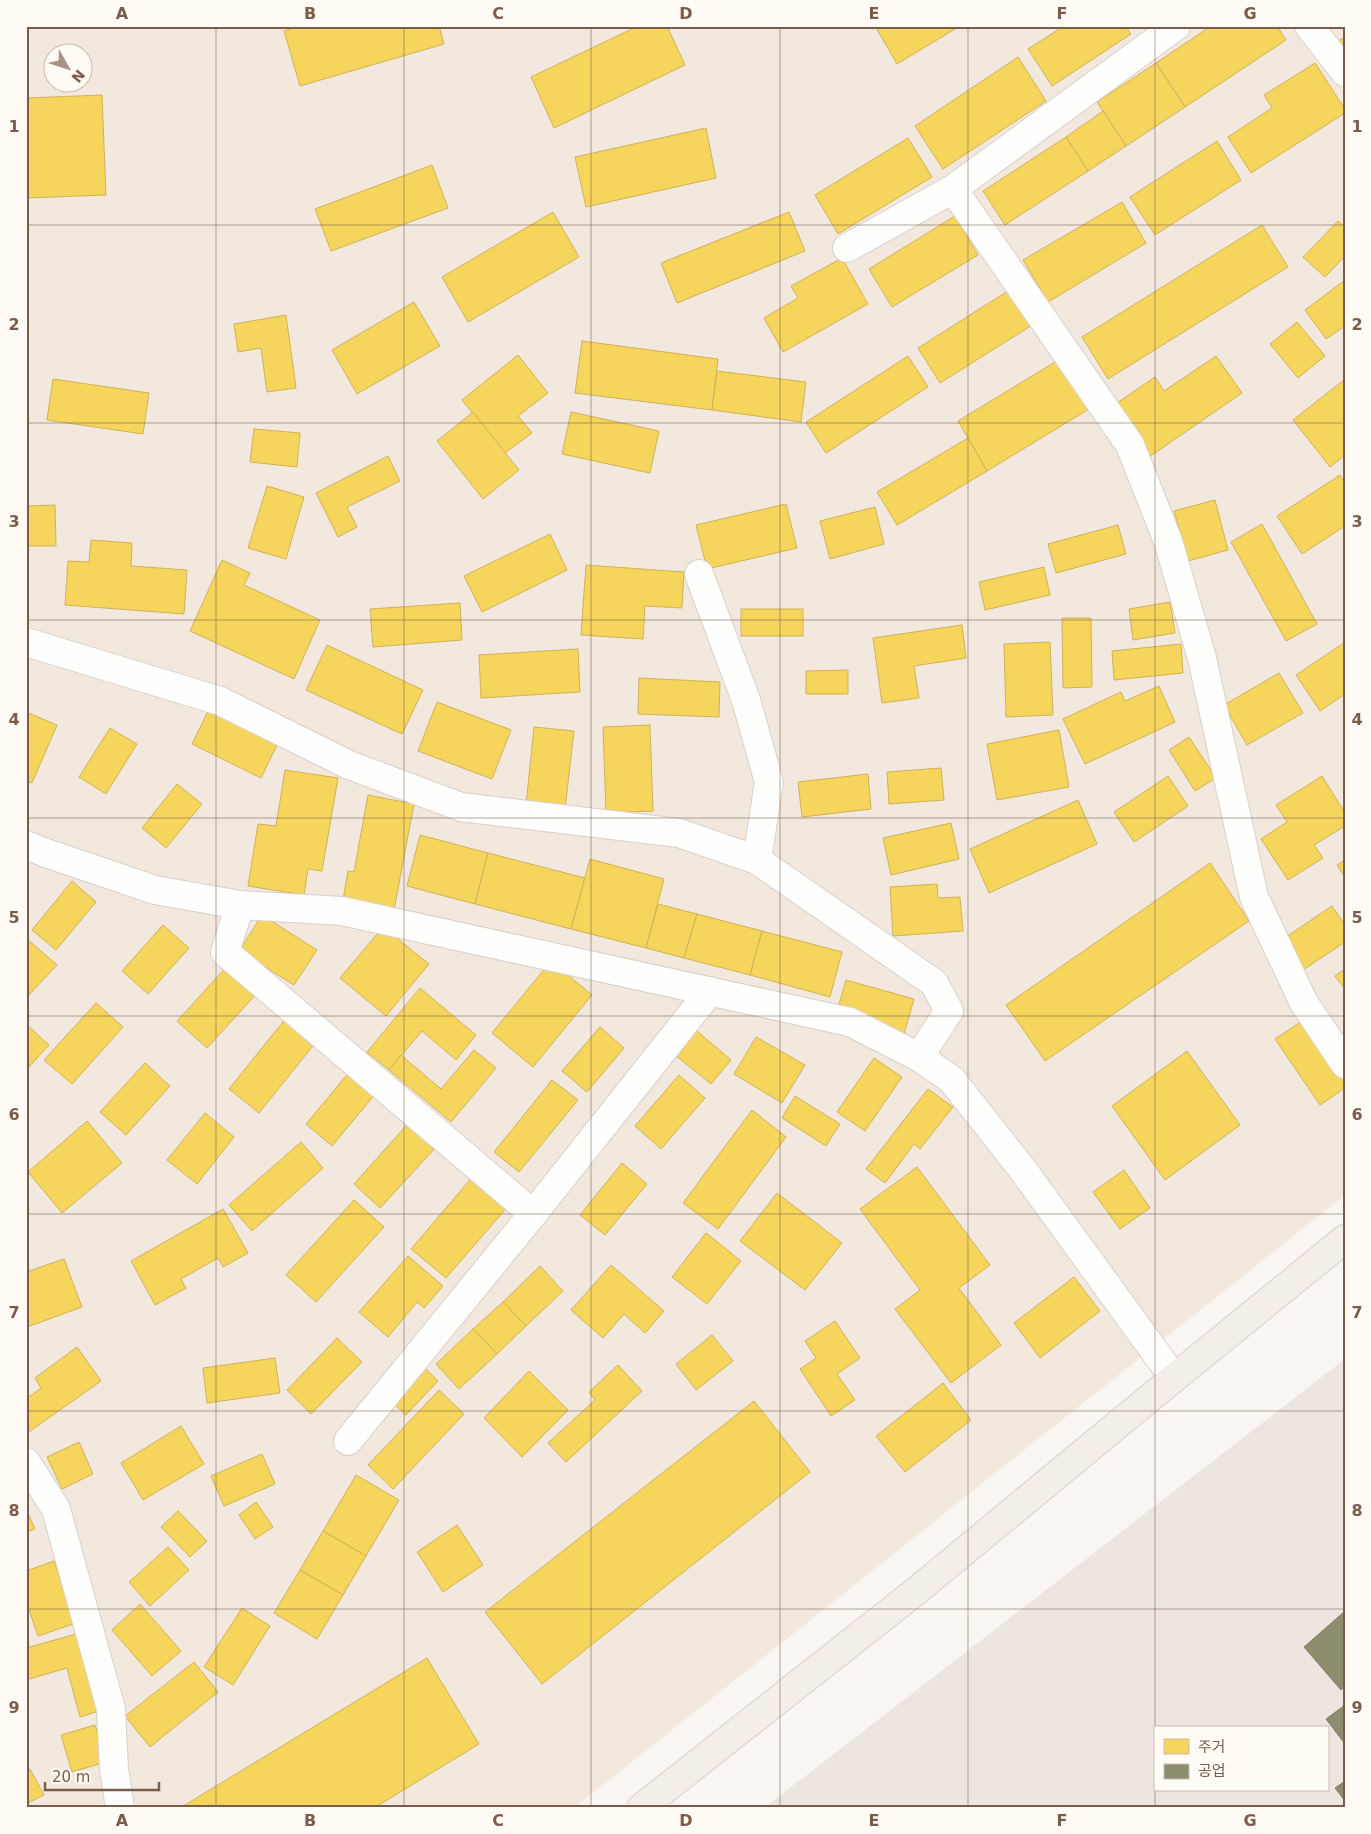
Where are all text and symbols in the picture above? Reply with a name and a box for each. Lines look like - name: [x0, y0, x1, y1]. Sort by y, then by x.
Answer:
- text: A: [116, 4, 129, 23]
- text: B: [304, 4, 316, 23]
- text: C: [492, 4, 504, 23]
- text: D: [679, 4, 693, 23]
- text: E: [869, 4, 879, 23]
- text: F: [1057, 4, 1067, 23]
- text: G: [1243, 4, 1257, 23]
- north arrow: [42, 42, 92, 92]
- text: N: [68, 67, 88, 86]
- text: 1: [8, 117, 20, 136]
- text: 1: [1351, 117, 1363, 136]
- text: 2: [8, 315, 20, 334]
- text: 2: [1351, 315, 1363, 334]
- text: 3: [8, 512, 20, 531]
- text: 3: [1351, 512, 1363, 531]
- text: 4: [8, 710, 20, 729]
- text: 4: [1351, 710, 1363, 729]
- text: 5: [8, 908, 20, 927]
- text: 5: [1351, 908, 1363, 927]
- text: 6: [8, 1105, 20, 1124]
- text: 6: [1351, 1105, 1363, 1124]
- text: 7: [8, 1303, 20, 1322]
- text: 7: [1351, 1303, 1363, 1322]
- text: 8: [8, 1501, 20, 1520]
- text: 8: [1351, 1501, 1363, 1520]
- text: 9: [8, 1698, 20, 1717]
- text: 9: [1351, 1698, 1363, 1717]
- legend: [1154, 1726, 1328, 1792]
- text: 주거: [1198, 1738, 1226, 1756]
- scale bar: [45, 1759, 159, 1791]
- text: 공업: [1198, 1762, 1226, 1780]
- text: 20 m: [52, 1768, 90, 1786]
- text: A: [116, 1811, 129, 1830]
- text: B: [304, 1811, 316, 1830]
- text: C: [492, 1811, 504, 1830]
- text: D: [679, 1811, 693, 1830]
- text: E: [869, 1811, 879, 1830]
- text: F: [1057, 1811, 1067, 1830]
- text: G: [1243, 1811, 1257, 1830]

